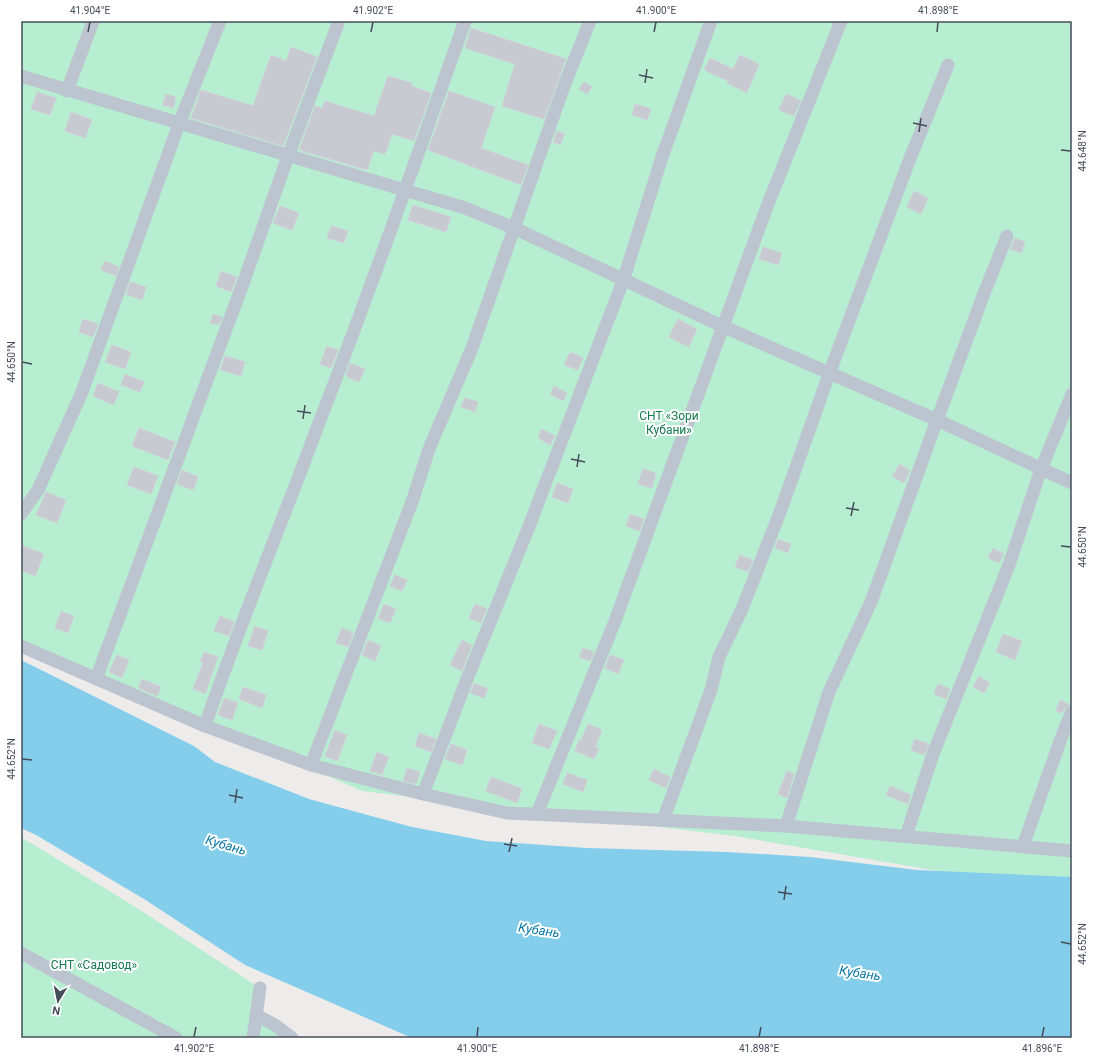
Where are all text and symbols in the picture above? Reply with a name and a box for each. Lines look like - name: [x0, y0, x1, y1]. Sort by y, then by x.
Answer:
- text: 41.904°E: [70, 5, 110, 16]
- text: 41.902°E: [353, 5, 393, 16]
- text: 41.900°E: [636, 5, 676, 16]
- text: 41.898°E: [918, 5, 958, 16]
- text: 44.648°N: [1077, 130, 1088, 172]
- text: 44.650°N: [6, 341, 17, 383]
- park label: СНТ «Зори Кубани»: [639, 409, 699, 437]
- text: 44.650°N: [1077, 526, 1088, 568]
- text: 44.652°N: [6, 738, 17, 780]
- water label: Кубань: [204, 832, 248, 858]
- water label: Кубань: [517, 920, 561, 940]
- text: 44.652°N: [1077, 923, 1088, 965]
- park label: СНТ «Садовод»: [51, 958, 138, 972]
- water label: Кубань: [838, 963, 882, 983]
- north arrow: [38, 981, 78, 1021]
- text: N: [51, 1003, 61, 1017]
- text: 41.902°E: [174, 1043, 214, 1054]
- text: 41.900°E: [457, 1043, 497, 1054]
- text: 41.898°E: [739, 1043, 779, 1054]
- text: 41.896°E: [1022, 1043, 1062, 1054]

